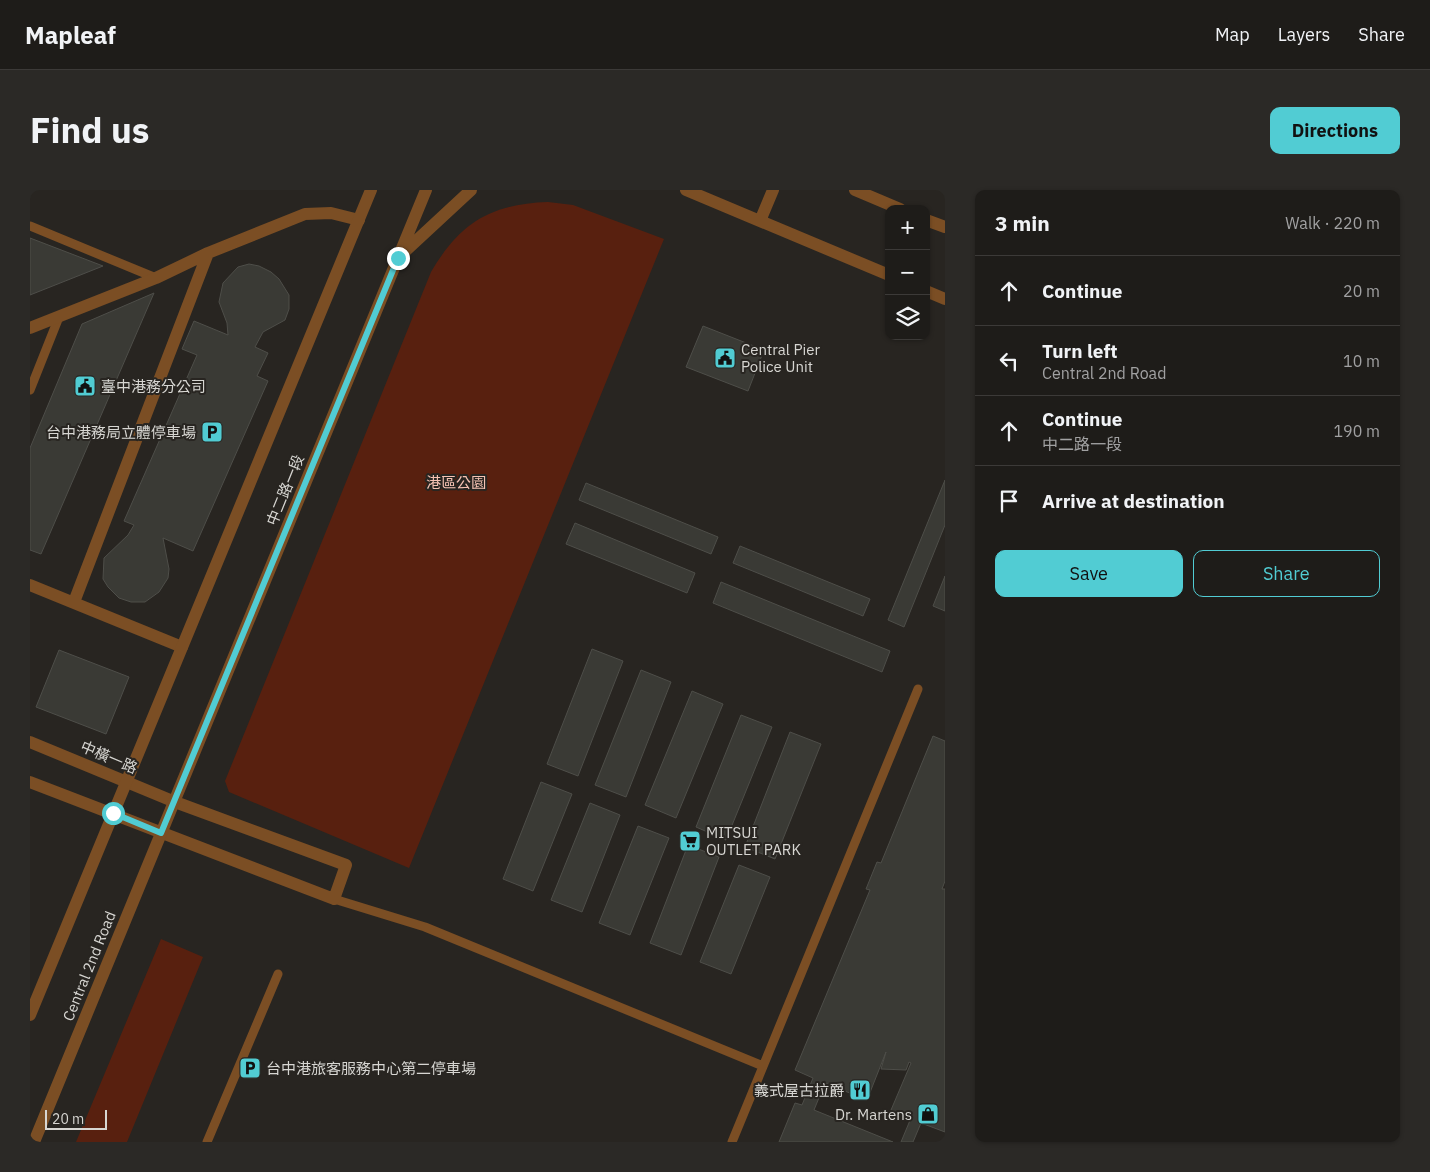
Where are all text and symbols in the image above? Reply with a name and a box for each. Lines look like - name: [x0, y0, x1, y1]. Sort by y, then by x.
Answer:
- text: Mapleaf: [25, 19, 116, 51]
- text: Map: [1215, 23, 1250, 46]
- text: Layers: [1278, 23, 1330, 46]
- text: Share: [1358, 23, 1405, 46]
- text: Find us: [30, 107, 149, 153]
- button: Directions: [1270, 107, 1400, 154]
- map controls: [885, 205, 930, 340]
- button: +: [885, 205, 930, 250]
- text: 3 min: [995, 209, 1050, 237]
- text: Walk · 220 m: [1285, 213, 1380, 233]
- route end: [387, 247, 410, 270]
- button: −: [885, 250, 930, 295]
- icon: ahead: [995, 277, 1023, 305]
- text: Continue: [1042, 279, 1122, 303]
- text: 20 m: [1343, 281, 1380, 301]
- button: layers: [885, 295, 930, 340]
- text: Turn left: [1042, 339, 1118, 363]
- place label: Central Pier Police Unit: [741, 340, 820, 376]
- public building icon: Central Pier Police Unit: [713, 346, 737, 370]
- icon: left: [995, 347, 1023, 375]
- text: 10 m: [1343, 351, 1380, 371]
- text: Central 2nd Road: [1042, 363, 1166, 383]
- public building icon: 臺中港務分公司: [73, 374, 97, 398]
- place label: 臺中港務分公司: [101, 377, 206, 396]
- text: Continue: [1042, 407, 1122, 431]
- icon: ahead: [995, 417, 1023, 445]
- parking icon: 台中港務局立體停車場: [200, 420, 224, 444]
- text: 190 m: [1333, 421, 1380, 441]
- place label: 台中港務局立體停車場: [46, 423, 196, 442]
- text: 中二路一段: [1042, 434, 1122, 454]
- street label: 中二路一段: [262, 452, 308, 528]
- park label: 港區公園: [426, 473, 486, 492]
- icon: arrive: [995, 487, 1023, 515]
- text: Arrive at destination: [1042, 489, 1225, 513]
- button: Save: [995, 550, 1183, 597]
- button: Share: [1193, 550, 1380, 597]
- street label: 中橫一路: [78, 737, 140, 777]
- route start: [102, 802, 125, 825]
- place label: MITSUI OUTLET PARK: [706, 823, 801, 859]
- supermarket icon: MITSUI OUTLET PARK: [678, 829, 702, 853]
- street label: Central 2nd Road: [58, 908, 120, 1024]
- parking icon: 台中港旅客服務中心第二停車場: [238, 1056, 262, 1080]
- place label: 台中港旅客服務中心第二停車場: [266, 1059, 476, 1078]
- restaurant icon: 義式屋古拉爵: [848, 1078, 872, 1102]
- place label: 義式屋古拉爵: [754, 1081, 844, 1100]
- shop icon: Dr. Martens: [916, 1102, 940, 1126]
- place label: Dr. Martens: [835, 1105, 912, 1124]
- scale bar: [45, 1107, 108, 1130]
- text: 20 m: [52, 1110, 84, 1128]

